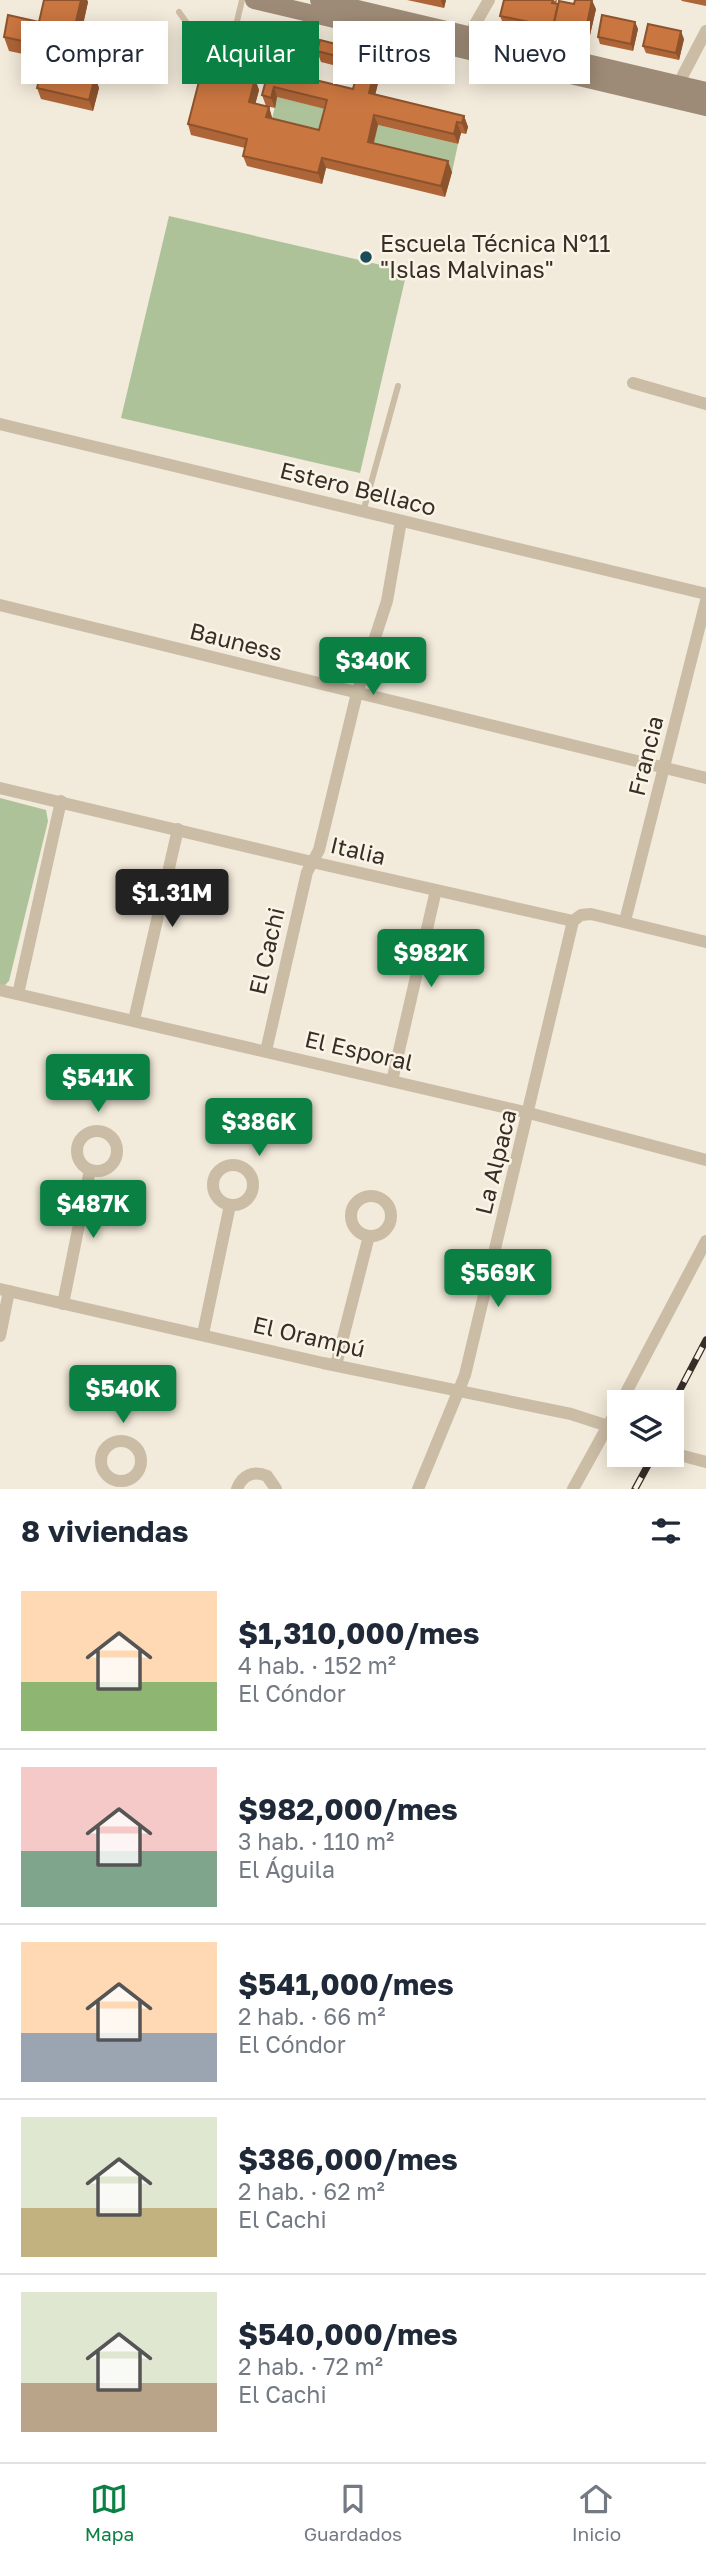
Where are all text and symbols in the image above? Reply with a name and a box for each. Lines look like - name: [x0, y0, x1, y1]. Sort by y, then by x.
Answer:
- chip: Comprar: [21, 21, 168, 84]
- chip: Alquilar: [182, 21, 319, 84]
- chip: Filtros: [333, 21, 455, 84]
- chip: Nuevo: [469, 21, 590, 84]
- place label: Escuela Técnica N°11 "Islas Malvinas": [380, 229, 611, 283]
- marker: Escuela Técnica N°11 "Islas Malvinas": [358, 249, 374, 265]
- street label: Estero Bellaco: [277, 455, 439, 521]
- street label: Bauness: [187, 616, 285, 666]
- pin: $340K: [324, 638, 422, 697]
- text: $340K: [335, 646, 411, 674]
- street label: Francia: [622, 713, 668, 799]
- street label: Italia: [328, 830, 389, 870]
- pin: $1.31M: [115, 870, 229, 929]
- text: $1.31M: [132, 878, 212, 906]
- street label: El Cachi: [242, 904, 290, 997]
- pin: $982K: [382, 930, 480, 989]
- text: $982K: [393, 938, 469, 966]
- street label: El Esporal: [302, 1024, 416, 1076]
- pin: $541K: [49, 1054, 147, 1114]
- text: $541K: [62, 1063, 134, 1091]
- pin: $386K: [210, 1098, 308, 1158]
- street label: La Alpaca: [468, 1106, 522, 1217]
- text: $386K: [221, 1107, 297, 1135]
- pin: $487K: [44, 1180, 142, 1240]
- text: $487K: [56, 1189, 130, 1217]
- pin: $569K: [449, 1250, 547, 1309]
- text: $569K: [460, 1258, 536, 1286]
- street label: El Orampú: [250, 1310, 368, 1363]
- pin: $540K: [74, 1366, 172, 1425]
- text: $540K: [85, 1374, 161, 1402]
- map controls: [607, 1390, 684, 1467]
- button: layers: [607, 1390, 684, 1467]
- icon: filters: [647, 1512, 685, 1550]
- text: 8 viviendas: [21, 1513, 189, 1549]
- text: $1,310,000/mes: [238, 1615, 480, 1651]
- icon: home: [77, 1619, 161, 1703]
- text: 4 hab. · 152 m²: [238, 1651, 396, 1679]
- text: El Cóndor: [238, 1679, 346, 1707]
- text: $982,000/mes: [238, 1791, 458, 1827]
- icon: home: [77, 1795, 161, 1879]
- text: 3 hab. · 110 m²: [238, 1827, 394, 1855]
- text: El Águila: [238, 1855, 335, 1883]
- text: $541,000/mes: [238, 1966, 454, 2002]
- icon: home: [77, 1970, 161, 2054]
- text: 2 hab. · 66 m²: [238, 2002, 385, 2030]
- text: El Cóndor: [238, 2030, 346, 2058]
- text: $386,000/mes: [238, 2141, 458, 2177]
- icon: home: [77, 2145, 161, 2229]
- text: 2 hab. · 62 m²: [238, 2177, 385, 2205]
- text: El Cachi: [238, 2205, 327, 2233]
- text: $540,000/mes: [238, 2316, 458, 2352]
- icon: home: [77, 2320, 161, 2404]
- text: 2 hab. · 72 m²: [238, 2352, 383, 2380]
- text: El Cachi: [238, 2380, 327, 2408]
- tab: Mapa: [85, 2480, 134, 2545]
- tab: Guardados: [304, 2480, 402, 2545]
- tab: Inicio: [572, 2480, 621, 2545]

